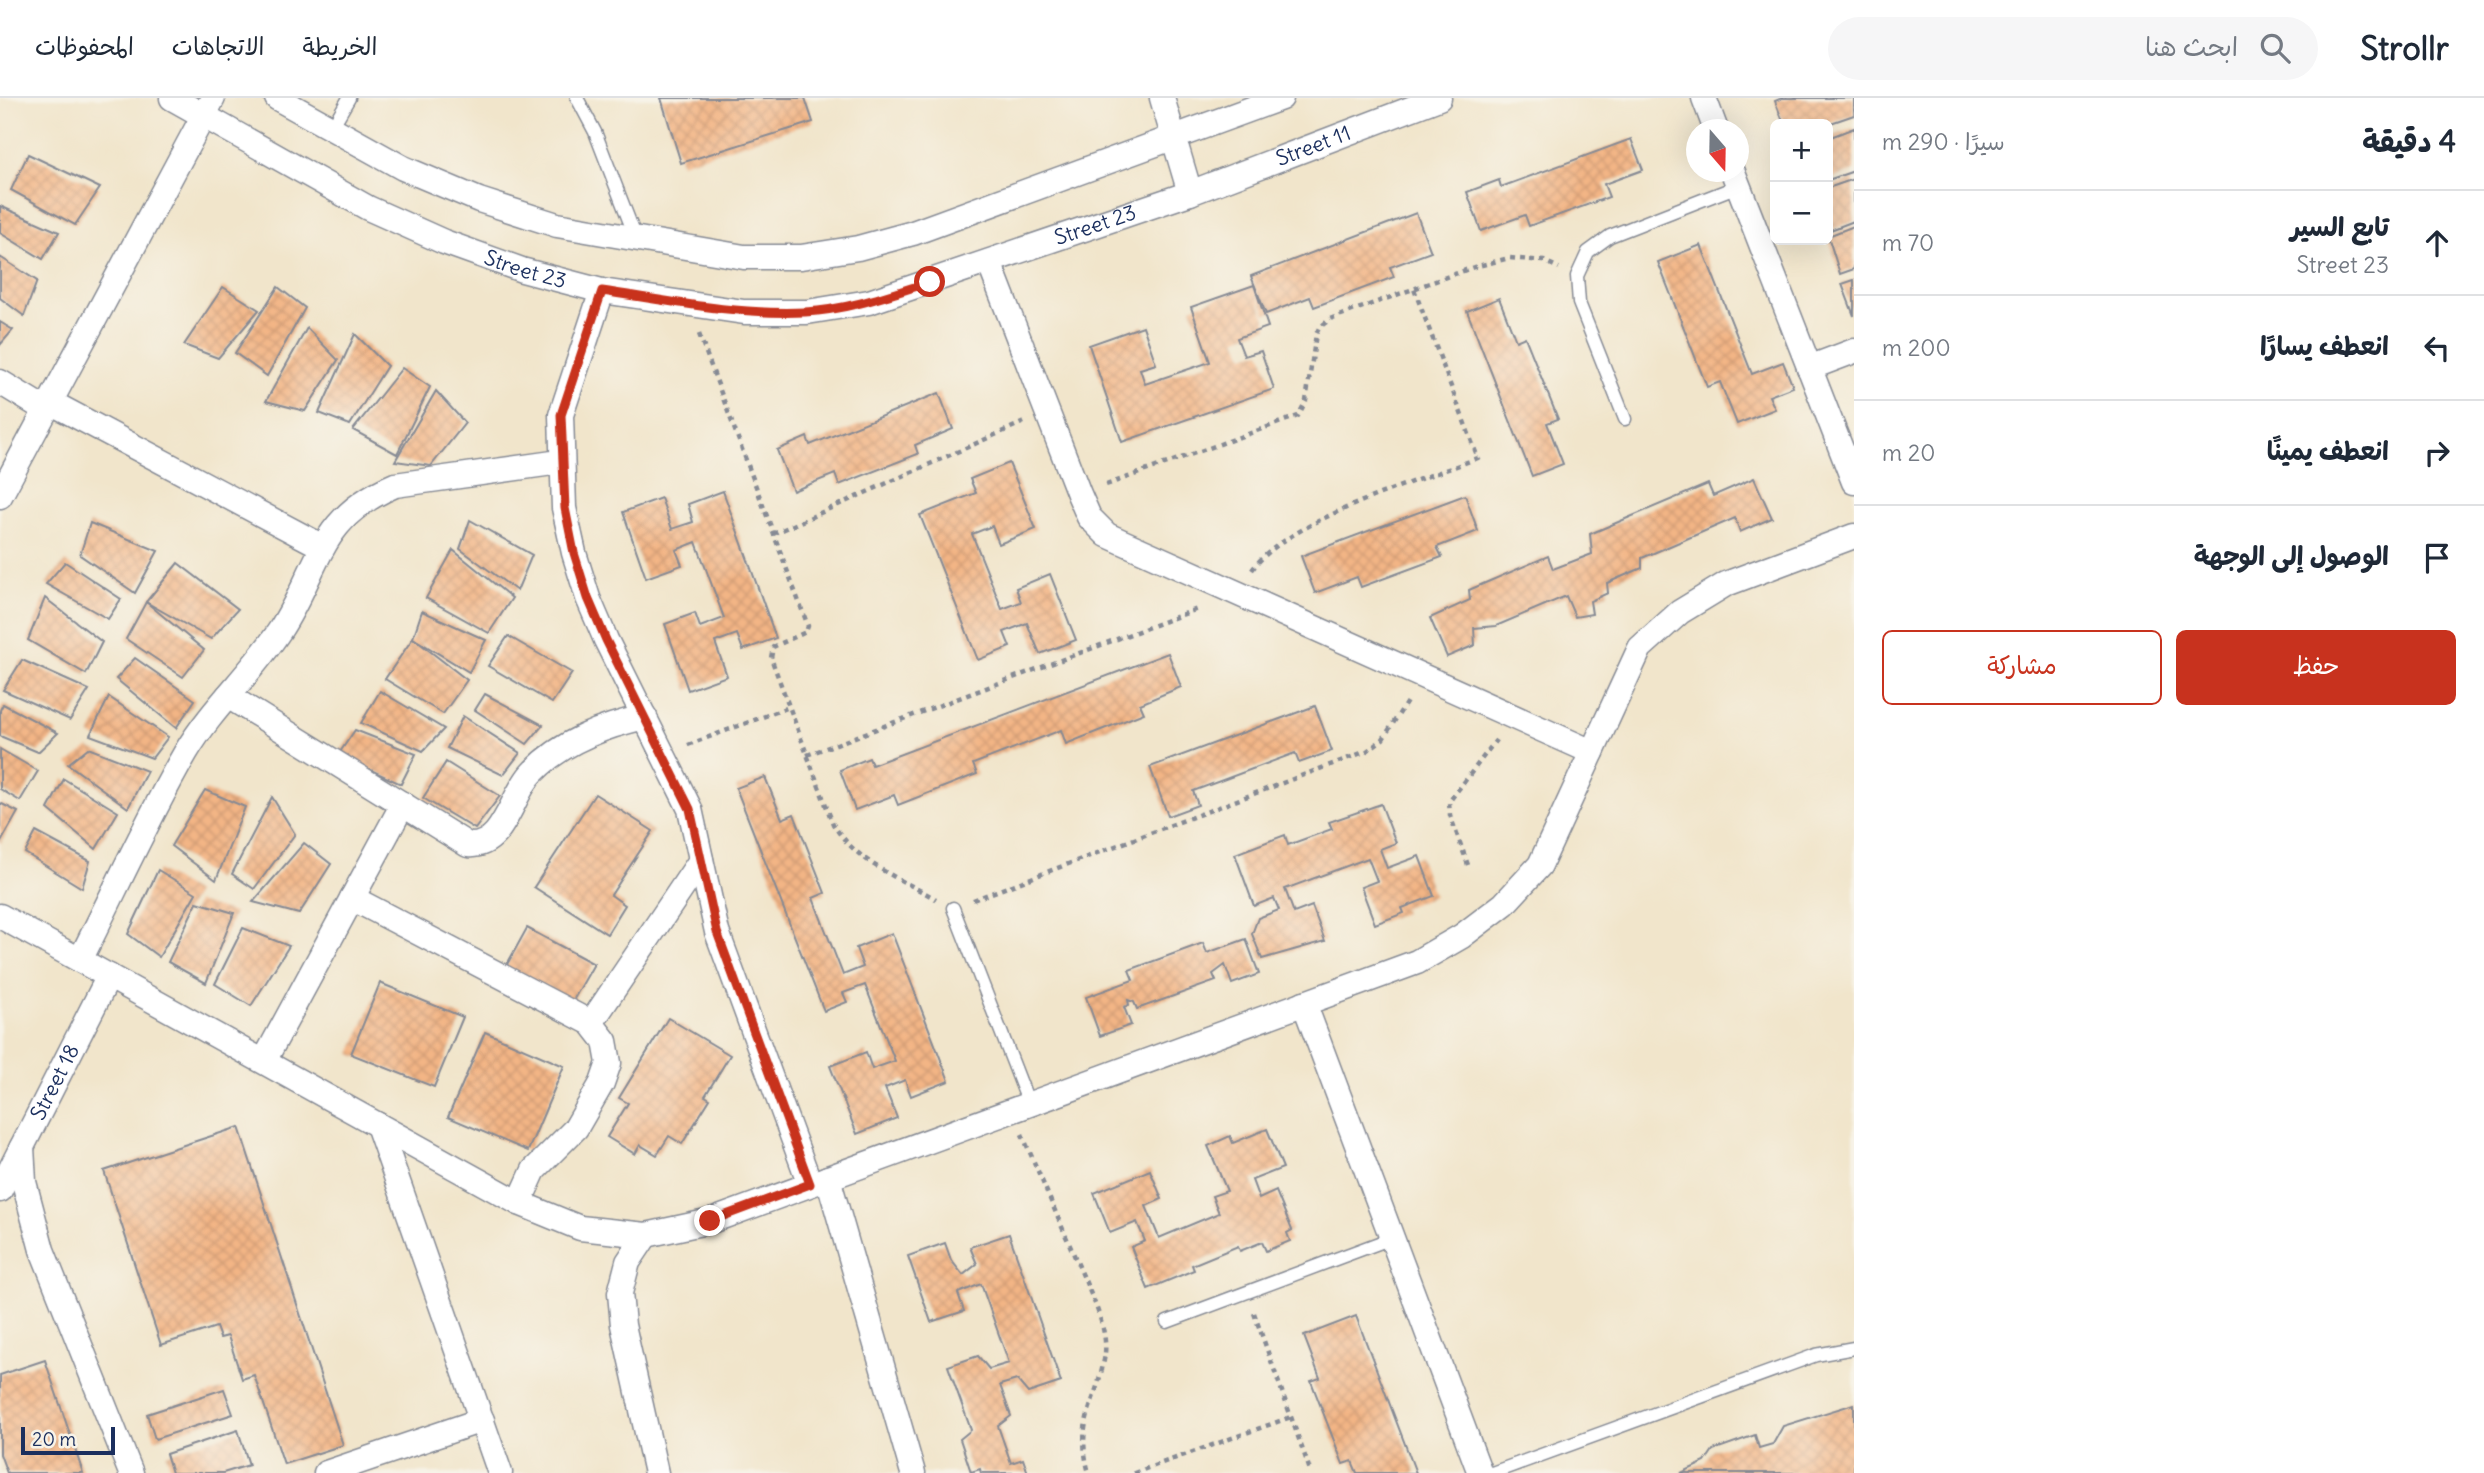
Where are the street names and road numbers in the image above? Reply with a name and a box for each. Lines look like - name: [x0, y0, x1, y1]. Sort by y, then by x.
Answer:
- street label: Street 11: [1272, 119, 1354, 172]
- street label: Street 23: [1051, 198, 1140, 251]
- street label: Street 23: [481, 244, 569, 294]
- street label: Street 18: [24, 1039, 85, 1124]

